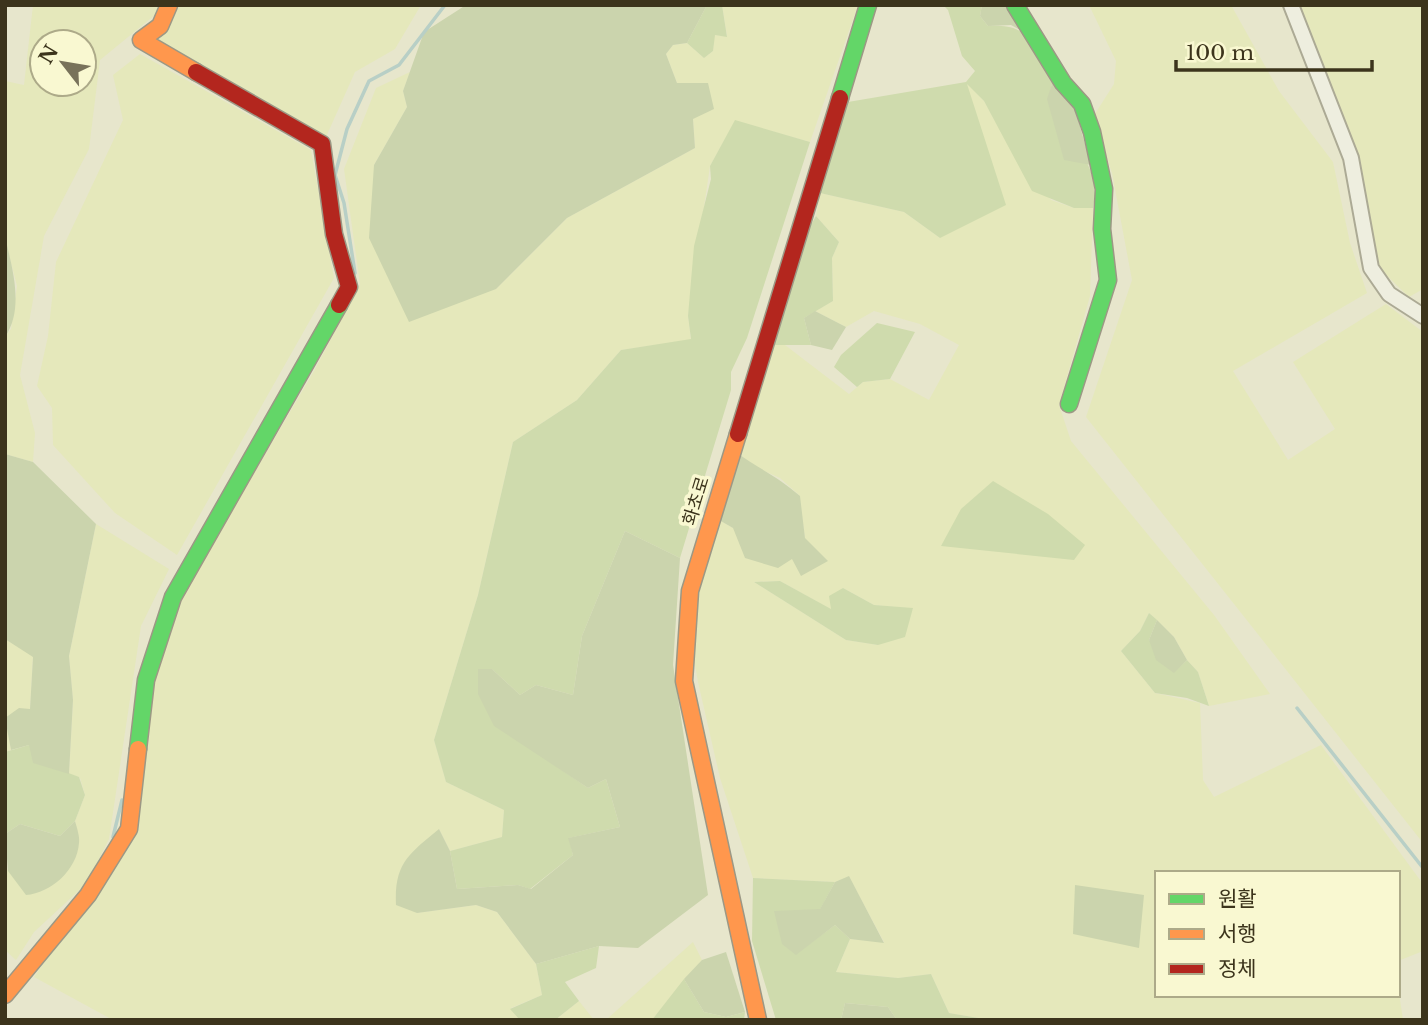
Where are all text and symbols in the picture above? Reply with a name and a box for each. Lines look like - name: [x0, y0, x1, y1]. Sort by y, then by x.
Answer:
- north arrow: [28, 28, 98, 98]
- scale bar: [1176, 28, 1372, 72]
- text: 100 m: [1186, 40, 1254, 66]
- text: N: [34, 41, 63, 68]
- street label: 화초로: [678, 474, 714, 528]
- legend: [1155, 871, 1400, 997]
- text: 원활: [1218, 886, 1257, 912]
- text: 서행: [1218, 921, 1257, 947]
- text: 정체: [1218, 956, 1257, 982]

